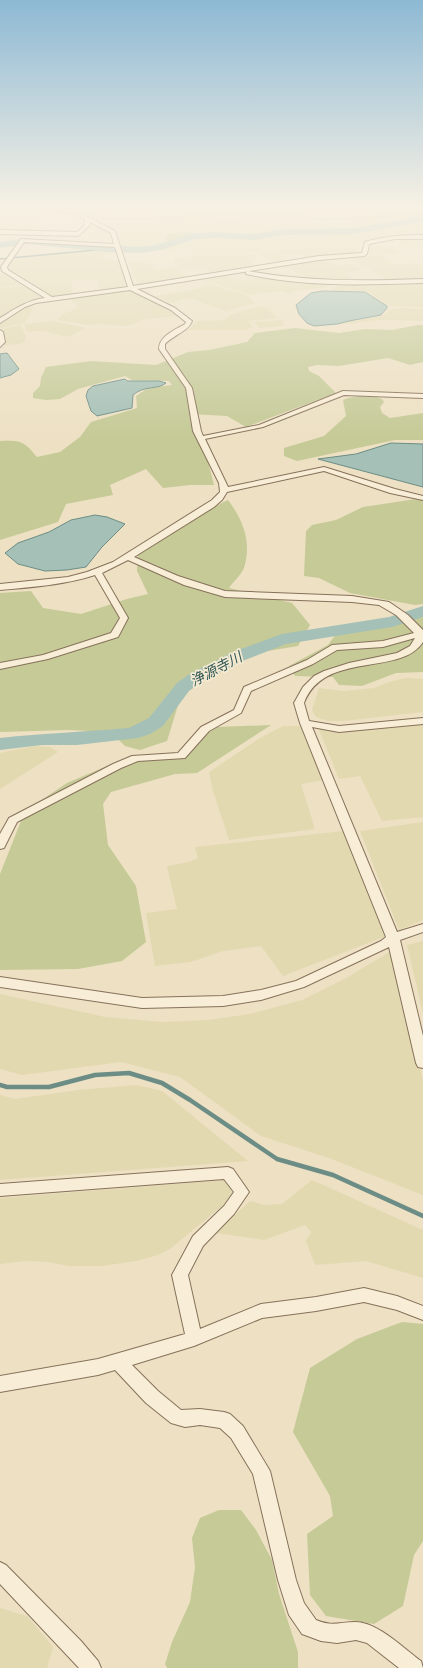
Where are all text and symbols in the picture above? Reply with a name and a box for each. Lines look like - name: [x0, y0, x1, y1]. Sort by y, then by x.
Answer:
- water label: 浄源寺川: [187, 647, 247, 690]

